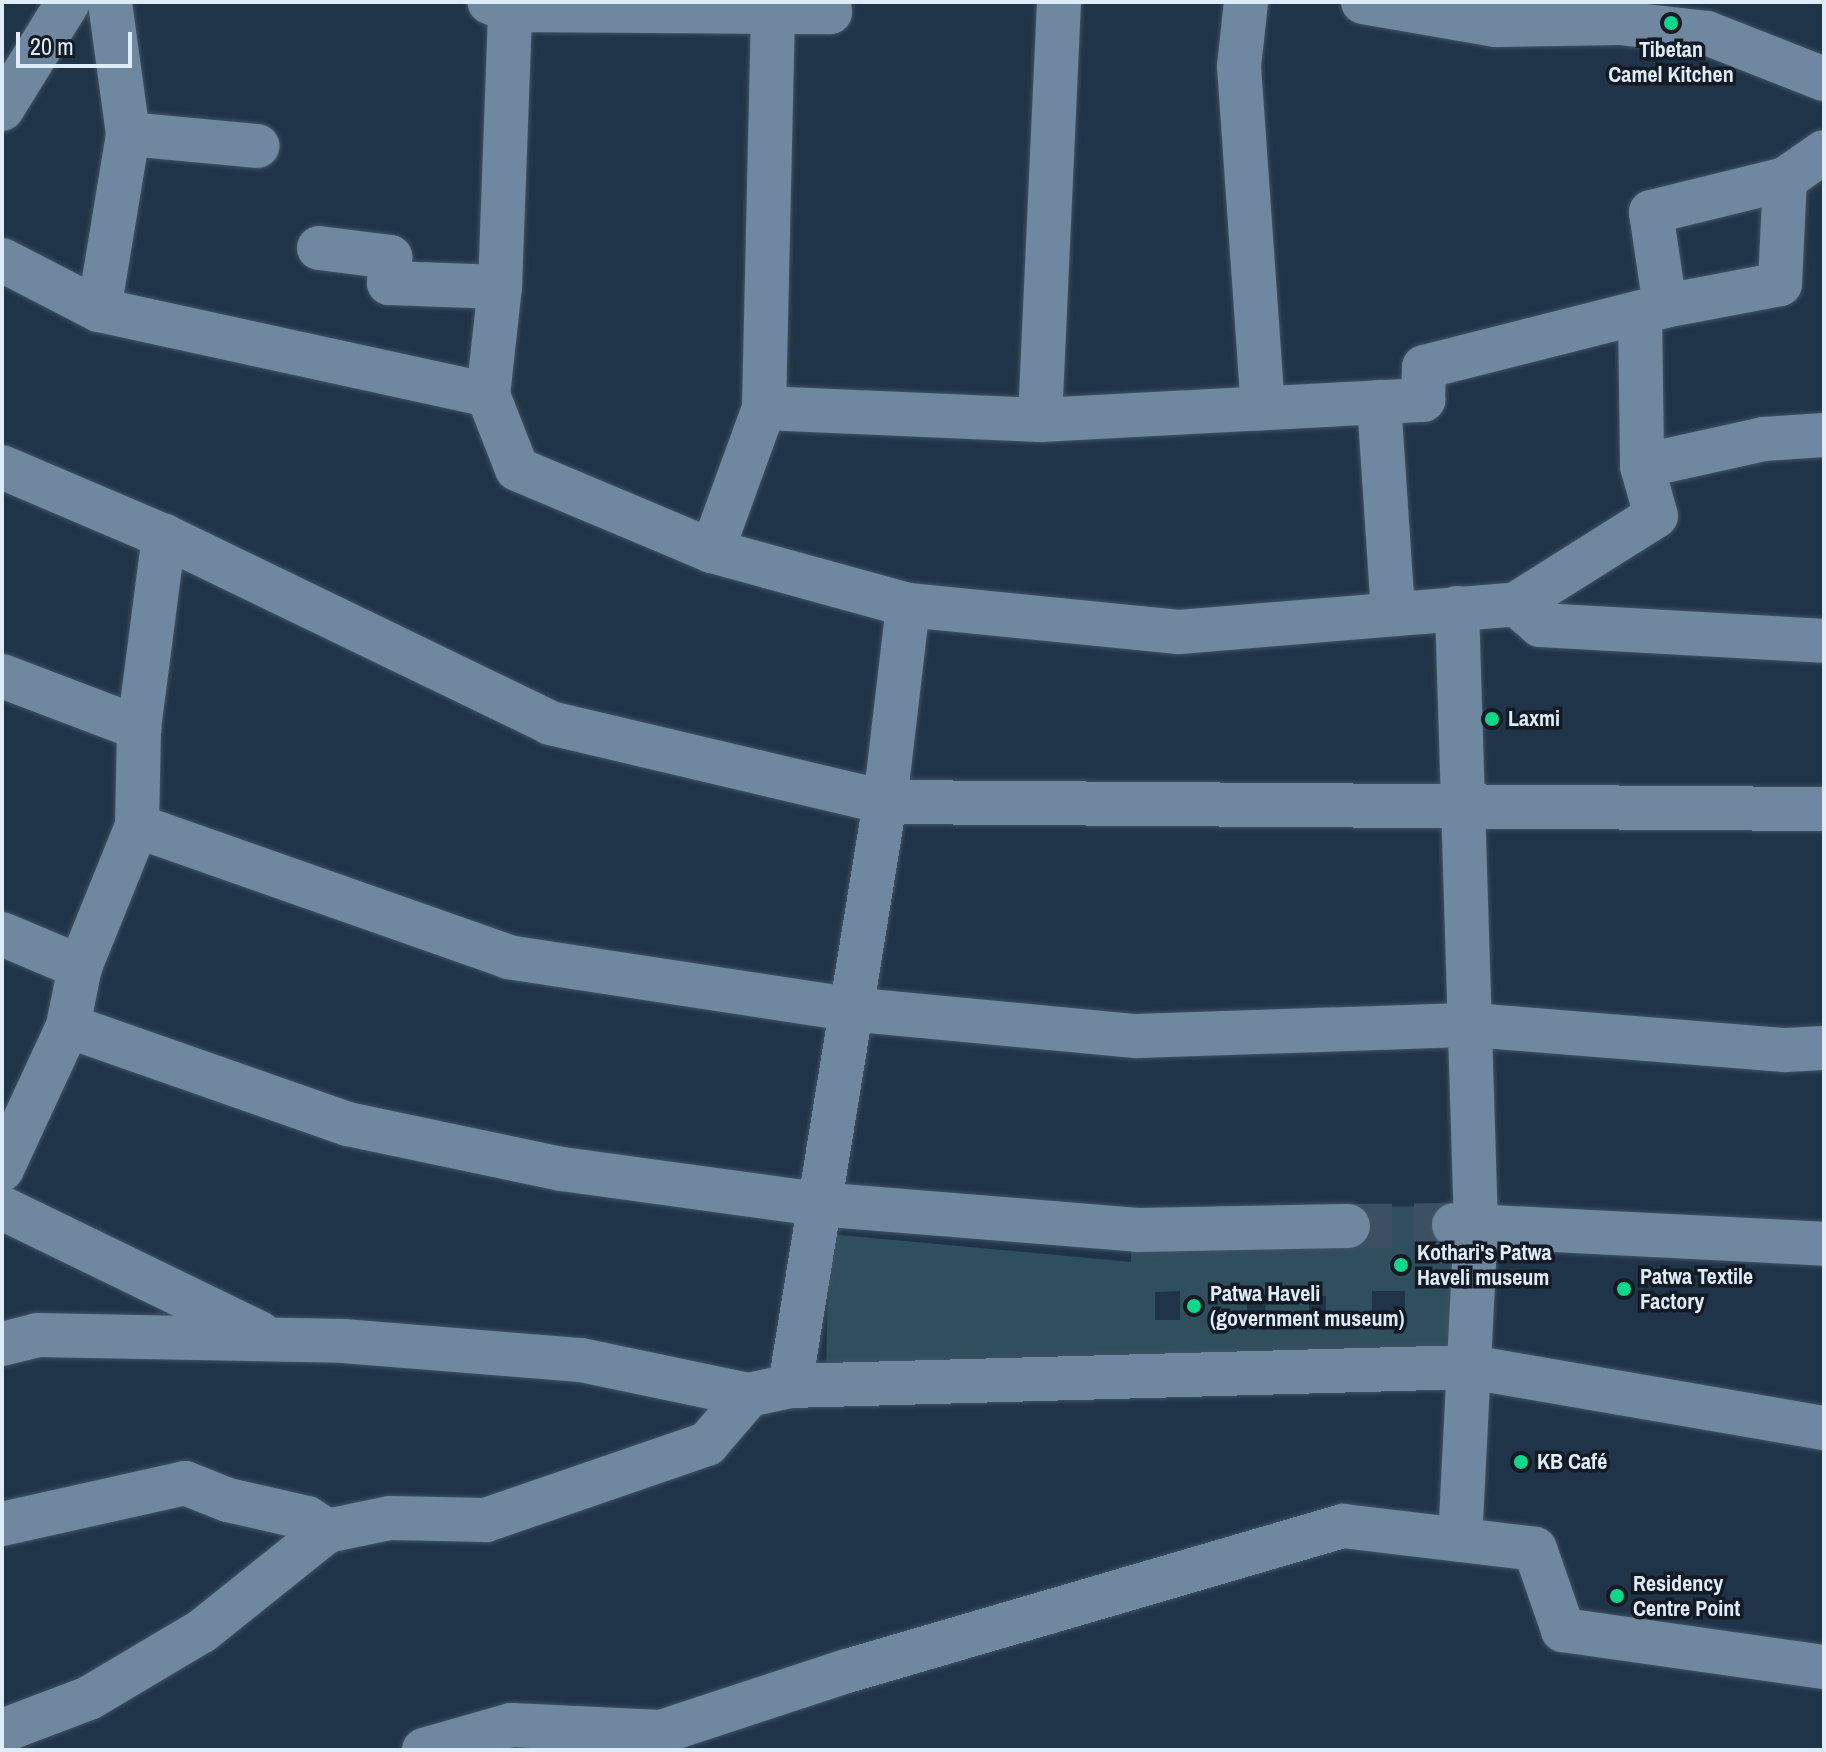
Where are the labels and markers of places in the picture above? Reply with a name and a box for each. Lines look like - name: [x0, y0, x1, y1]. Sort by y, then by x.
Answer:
- marker: Tibetan Camel Kitchen: [1662, 14, 1680, 32]
- place label: Tibetan Camel Kitchen: [1608, 36, 1734, 88]
- place label: Laxmi: [1508, 706, 1560, 732]
- marker: Laxmi: [1483, 710, 1501, 728]
- place label: Kothari's Patwa Haveli museum: [1417, 1239, 1552, 1290]
- marker: Kothari's Patwa Haveli museum: [1392, 1256, 1410, 1274]
- place label: Patwa Textile Factory: [1640, 1263, 1753, 1314]
- place label: Patwa Haveli (government museum): [1210, 1280, 1404, 1332]
- marker: Patwa Textile Factory: [1615, 1280, 1633, 1298]
- marker: Patwa Haveli (government museum): [1185, 1297, 1203, 1315]
- place label: KB Café: [1537, 1449, 1607, 1475]
- marker: KB Café: [1512, 1453, 1530, 1471]
- place label: Residency Centre Point: [1633, 1570, 1740, 1622]
- marker: Residency Centre Point: [1608, 1587, 1626, 1605]

